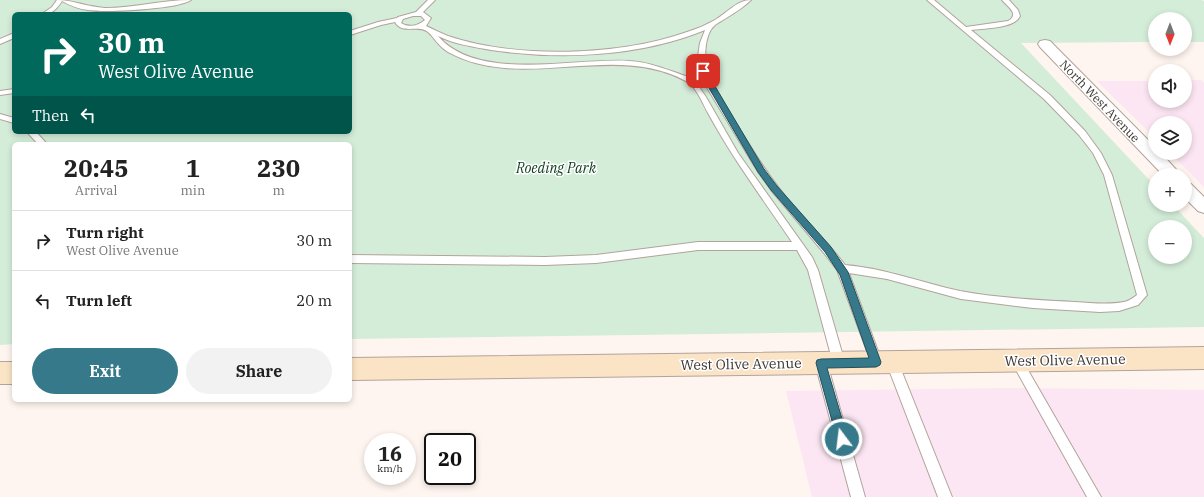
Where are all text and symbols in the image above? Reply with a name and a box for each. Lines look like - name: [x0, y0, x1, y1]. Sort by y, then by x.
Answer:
- north arrow: [1148, 12, 1192, 56]
- map controls: [1148, 12, 1192, 264]
- text: 30 m: [98, 24, 165, 61]
- icon: right: [32, 28, 84, 80]
- pin: [686, 54, 720, 88]
- street label: North West Avenue: [1057, 57, 1143, 145]
- text: West Olive Avenue: [98, 60, 254, 83]
- icon: arrive: [692, 60, 714, 82]
- button: sound: [1148, 64, 1192, 108]
- icon: left: [77, 104, 99, 126]
- text: Then: [32, 106, 69, 125]
- button: layers: [1148, 116, 1192, 160]
- text: 20:45: [64, 152, 129, 184]
- text: 1: [186, 152, 200, 184]
- text: 230: [257, 152, 300, 184]
- park label: Roeding Park: [515, 159, 597, 177]
- button: +: [1148, 168, 1192, 212]
- text: Arrival: [75, 182, 117, 199]
- text: min: [180, 182, 205, 199]
- text: m: [272, 182, 285, 199]
- button: −: [1148, 220, 1192, 264]
- text: Turn right: [66, 223, 144, 242]
- icon: right: [32, 230, 54, 252]
- text: 30 m: [296, 231, 332, 250]
- text: West Olive Avenue: [66, 242, 179, 259]
- icon: left: [32, 290, 54, 312]
- text: Turn left: [66, 291, 132, 310]
- text: 20 m: [296, 291, 332, 310]
- button: Exit: [32, 348, 178, 394]
- button: Share: [186, 348, 332, 394]
- street label: West Olive Avenue: [1004, 350, 1126, 370]
- street label: West Olive Avenue: [680, 354, 802, 374]
- position arrow: [821, 418, 863, 460]
- speed limit sign: 20: [424, 433, 476, 485]
- text: 16: [378, 440, 402, 467]
- text: km/h: [377, 462, 403, 475]

